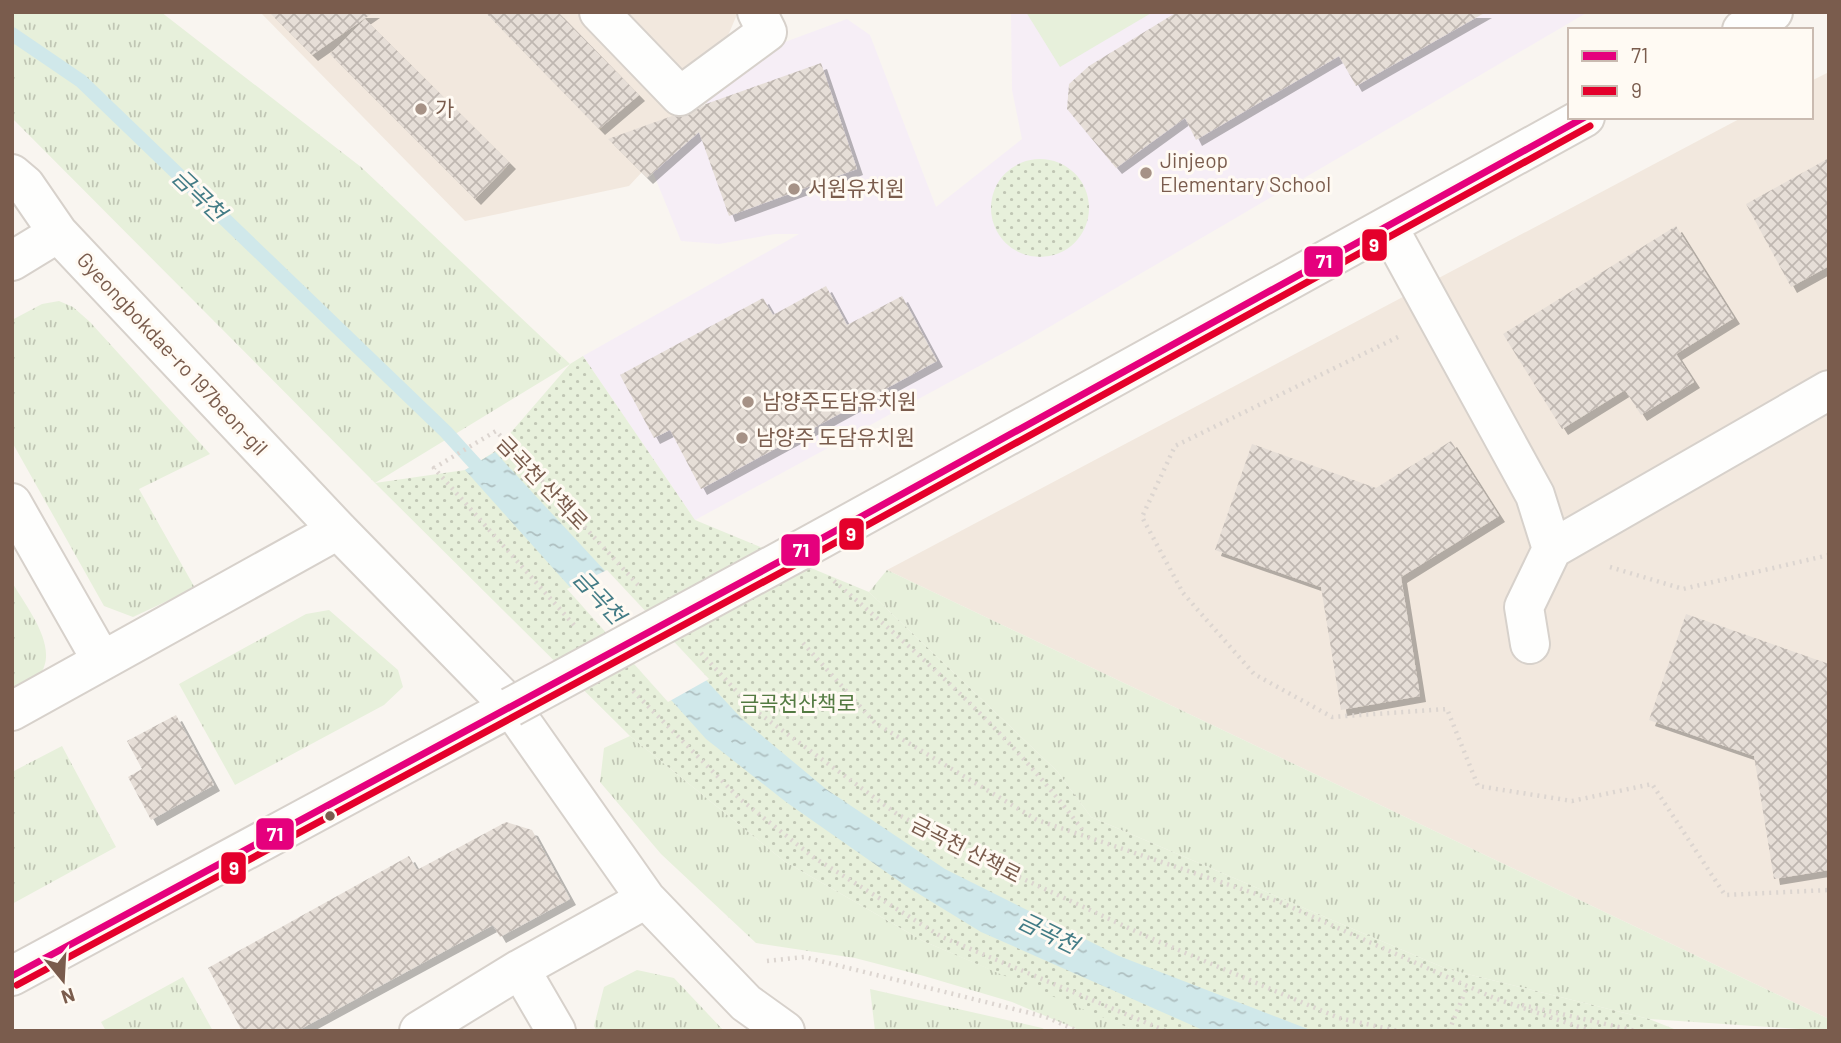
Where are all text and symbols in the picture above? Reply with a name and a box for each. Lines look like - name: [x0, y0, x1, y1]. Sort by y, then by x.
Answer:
- legend: [1568, 28, 1813, 119]
- text: 71: [1631, 42, 1648, 67]
- text: 9: [1631, 77, 1642, 102]
- place label: 가: [435, 95, 454, 120]
- marker: 가: [413, 101, 429, 117]
- place label: Jinjeop Elementary School: [1160, 147, 1331, 196]
- water label: 금곡천: [167, 162, 234, 228]
- marker: Jinjeop Elementary School: [1138, 165, 1154, 181]
- place label: 서원유치원: [808, 175, 905, 200]
- marker: 서원유치원: [786, 181, 802, 197]
- line badge: 9: [1361, 228, 1388, 262]
- text: 9: [1369, 233, 1379, 256]
- line badge: 71: [1303, 245, 1344, 278]
- street label: Gyeongbokdae-ro 197beon-gil: [73, 246, 274, 460]
- text: 71: [1316, 249, 1332, 272]
- place label: 남양주도담유치원: [762, 388, 917, 413]
- marker: 남양주도담유치원: [740, 394, 756, 410]
- place label: 남양주 도담유치원: [756, 424, 915, 449]
- street label: 금곡천 산책로: [492, 430, 594, 534]
- marker: 남양주 도담유치원: [734, 430, 750, 446]
- line badge: 9: [838, 517, 865, 551]
- text: 9: [846, 522, 856, 545]
- line badge: 71: [780, 533, 821, 567]
- text: 71: [793, 538, 809, 561]
- water label: 금곡천: [568, 564, 634, 631]
- park label: 금곡천산책로: [740, 690, 856, 715]
- unlabelled marker: [323, 809, 337, 823]
- street label: 금곡천 산책로: [907, 810, 1026, 887]
- line badge: 71: [255, 817, 295, 851]
- text: 71: [267, 822, 283, 845]
- line badge: 9: [220, 851, 247, 885]
- text: 9: [229, 856, 239, 879]
- water label: 금곡천: [1014, 906, 1086, 960]
- north arrow: [28, 945, 98, 1015]
- text: N: [59, 984, 78, 1010]

